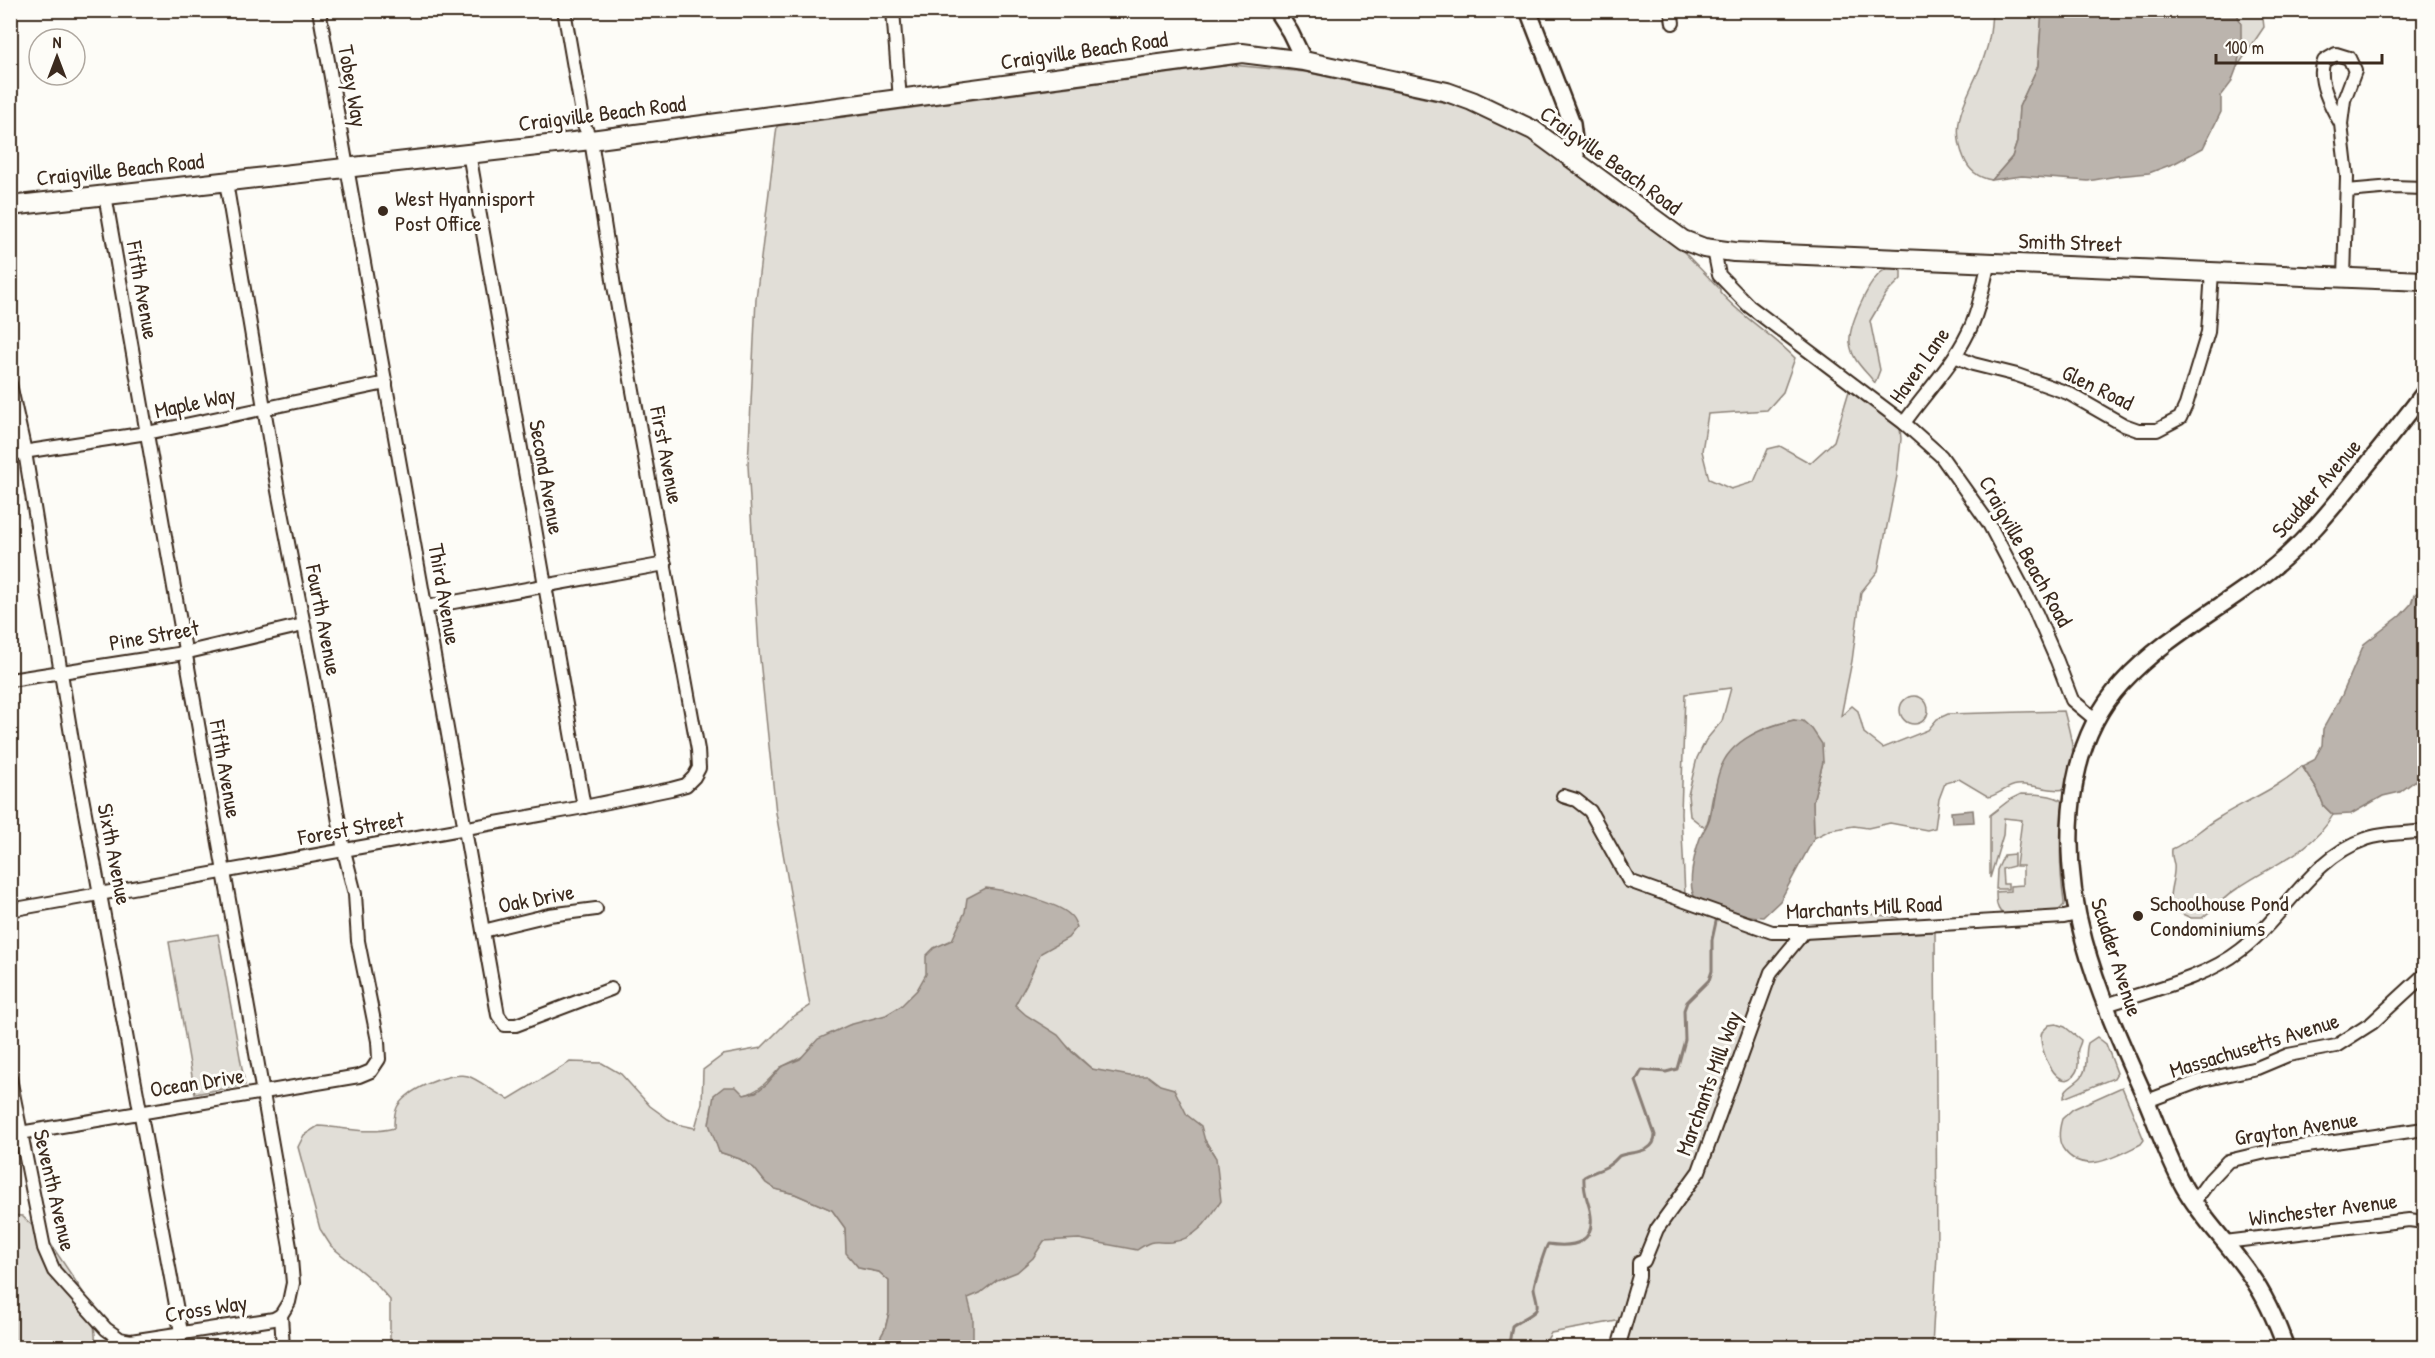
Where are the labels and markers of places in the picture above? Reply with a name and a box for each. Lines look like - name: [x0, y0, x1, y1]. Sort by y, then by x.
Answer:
- place label: West Hyannisport Post Office: [395, 183, 535, 238]
- marker: West Hyannisport Post Office: [376, 204, 390, 218]
- place label: Schoolhouse Pond Condominiums: [2150, 888, 2289, 943]
- marker: Schoolhouse Pond Condominiums: [2131, 909, 2145, 923]

